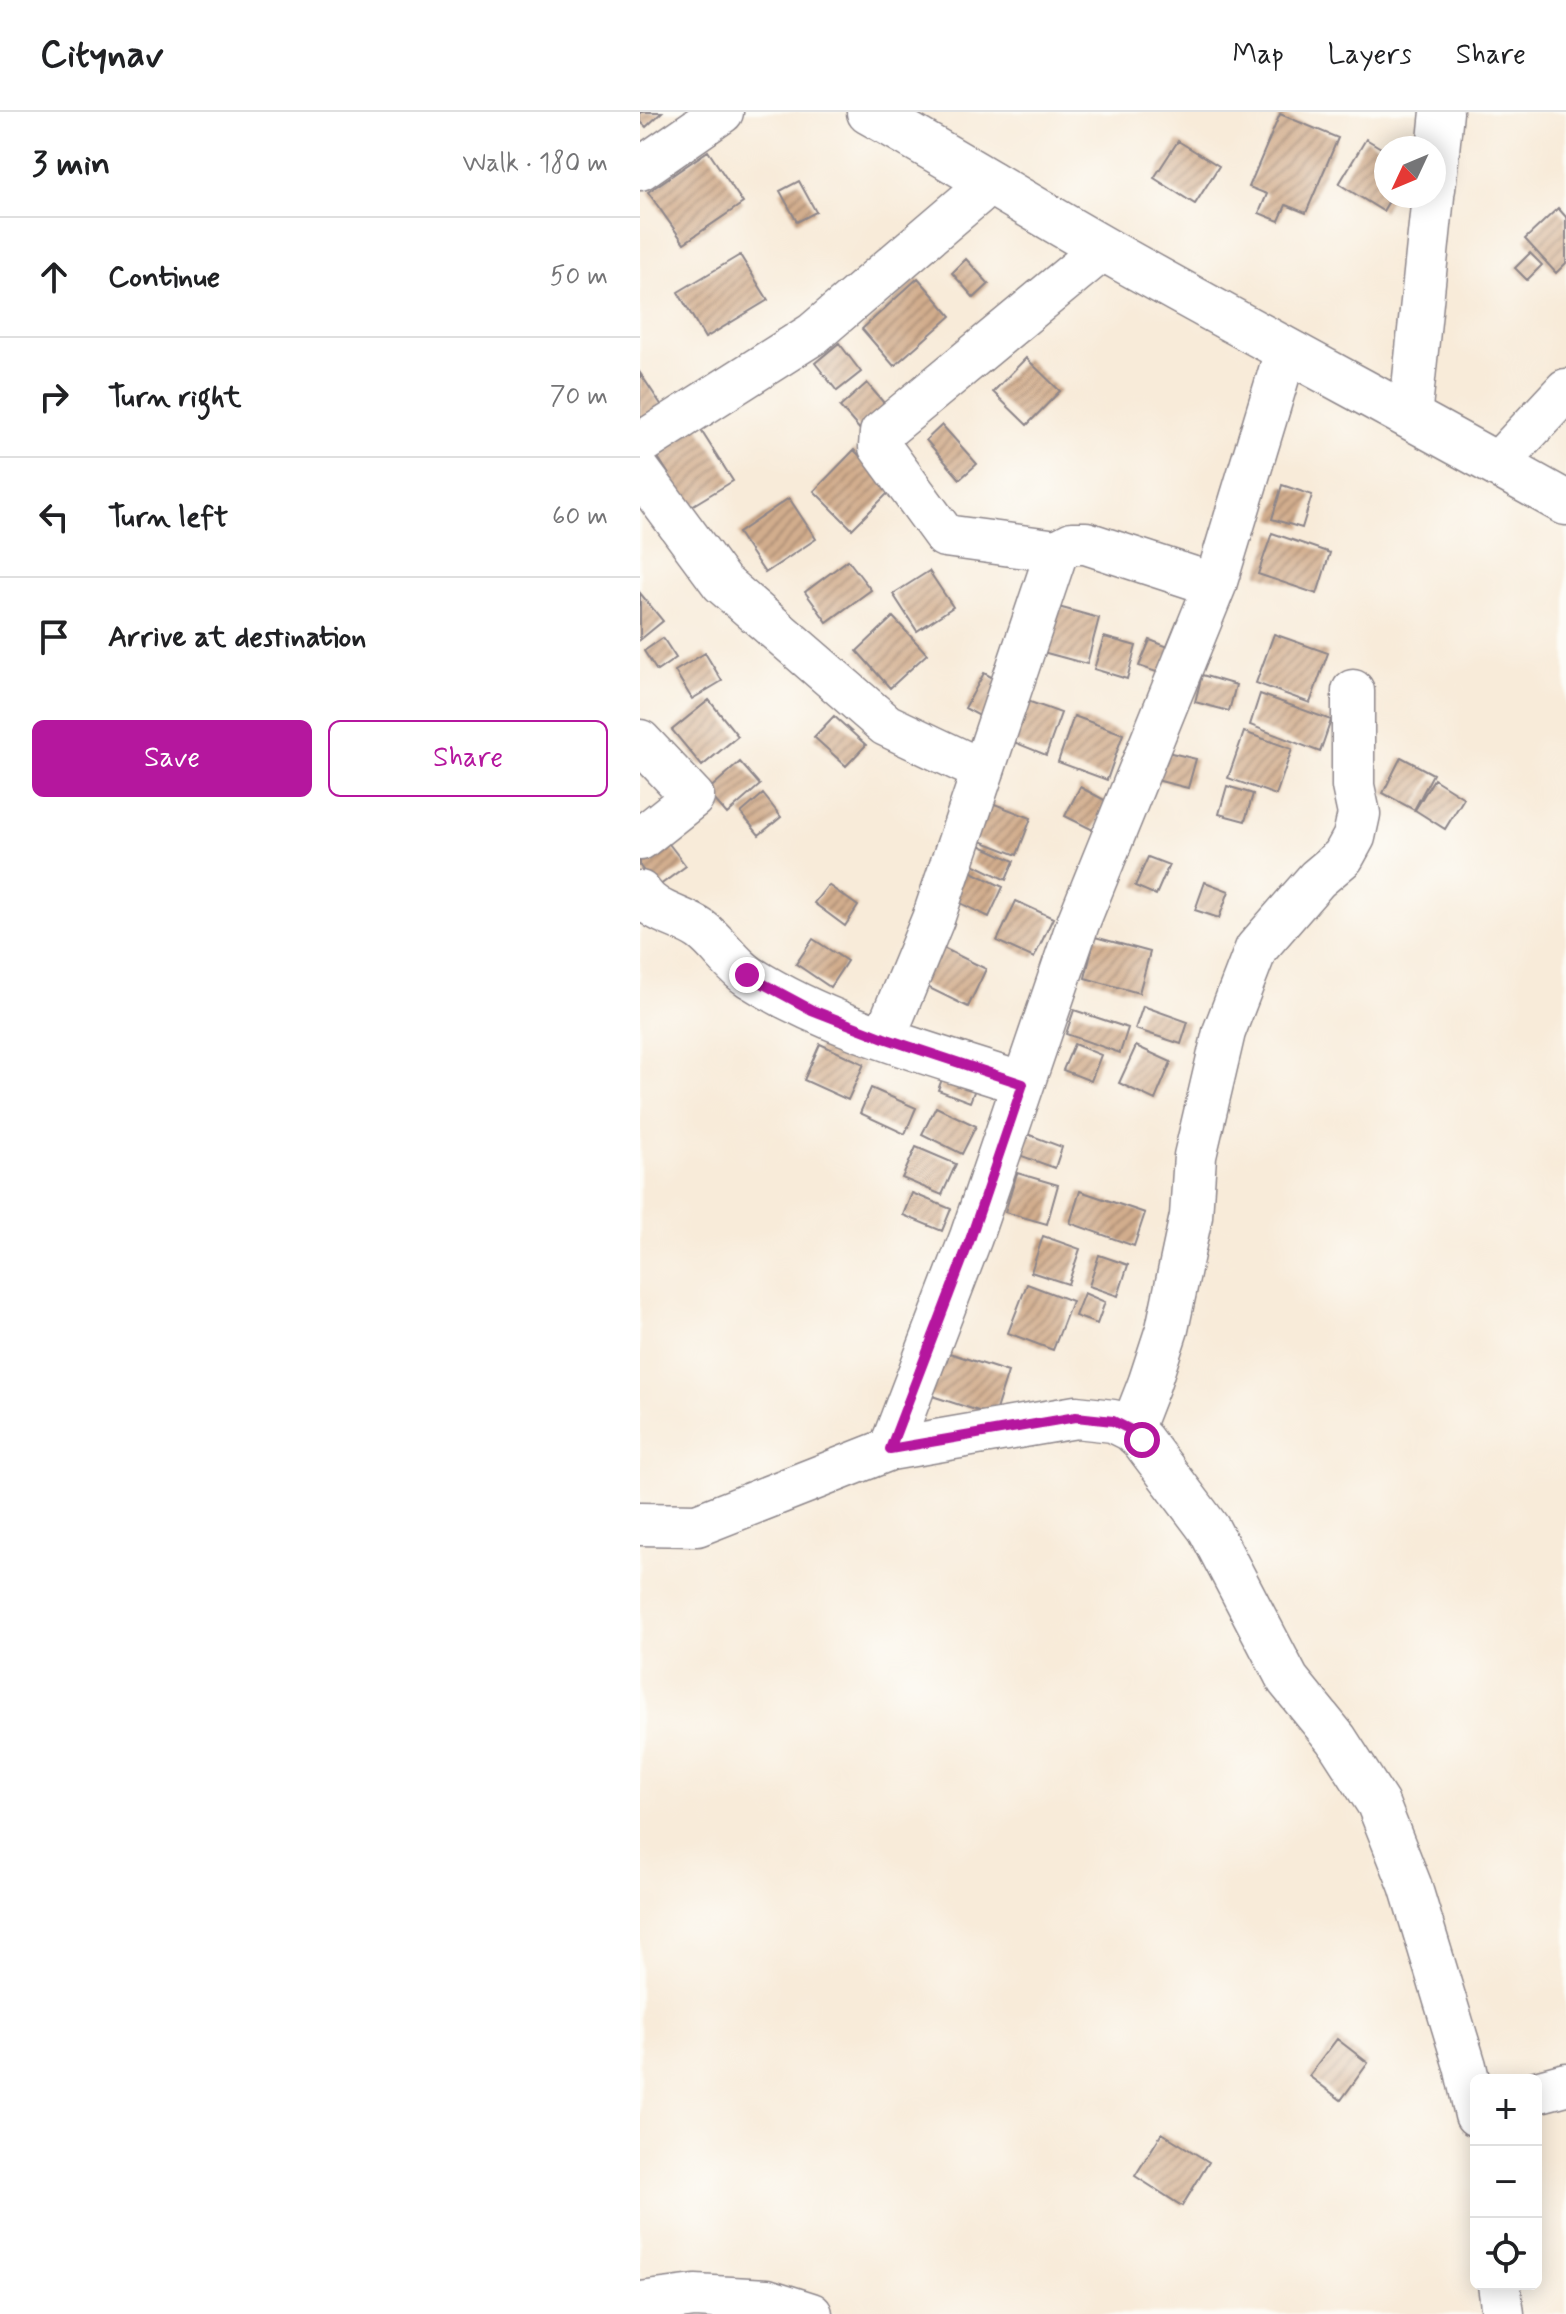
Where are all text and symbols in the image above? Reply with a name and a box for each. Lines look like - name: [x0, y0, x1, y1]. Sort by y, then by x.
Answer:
- text: Citynav: [40, 31, 164, 80]
- text: Map: [1233, 37, 1284, 74]
- text: Layers: [1328, 37, 1412, 74]
- text: Share: [1456, 37, 1526, 74]
- north arrow: [1374, 136, 1446, 208]
- text: 3 min: [32, 142, 110, 187]
- text: Walk · 180 m: [463, 147, 608, 181]
- icon: ahead: [32, 255, 76, 299]
- text: Continue: [108, 258, 220, 297]
- text: 50 m: [550, 260, 608, 294]
- icon: right: [32, 375, 76, 419]
- text: Turn right: [108, 378, 241, 417]
- text: 70 m: [550, 380, 608, 414]
- icon: left: [32, 495, 76, 539]
- text: Turn left: [108, 498, 228, 537]
- text: 60 m: [552, 500, 608, 534]
- icon: arrive: [32, 615, 76, 659]
- text: Arrive at destination: [108, 618, 366, 657]
- button: Save: [32, 720, 312, 797]
- button: Share: [328, 720, 608, 797]
- route end: [729, 957, 765, 993]
- route start: [1124, 1422, 1160, 1458]
- map controls: [1470, 2074, 1542, 2290]
- button: +: [1470, 2074, 1542, 2146]
- button: −: [1470, 2146, 1542, 2218]
- button: locate: [1470, 2218, 1542, 2290]

